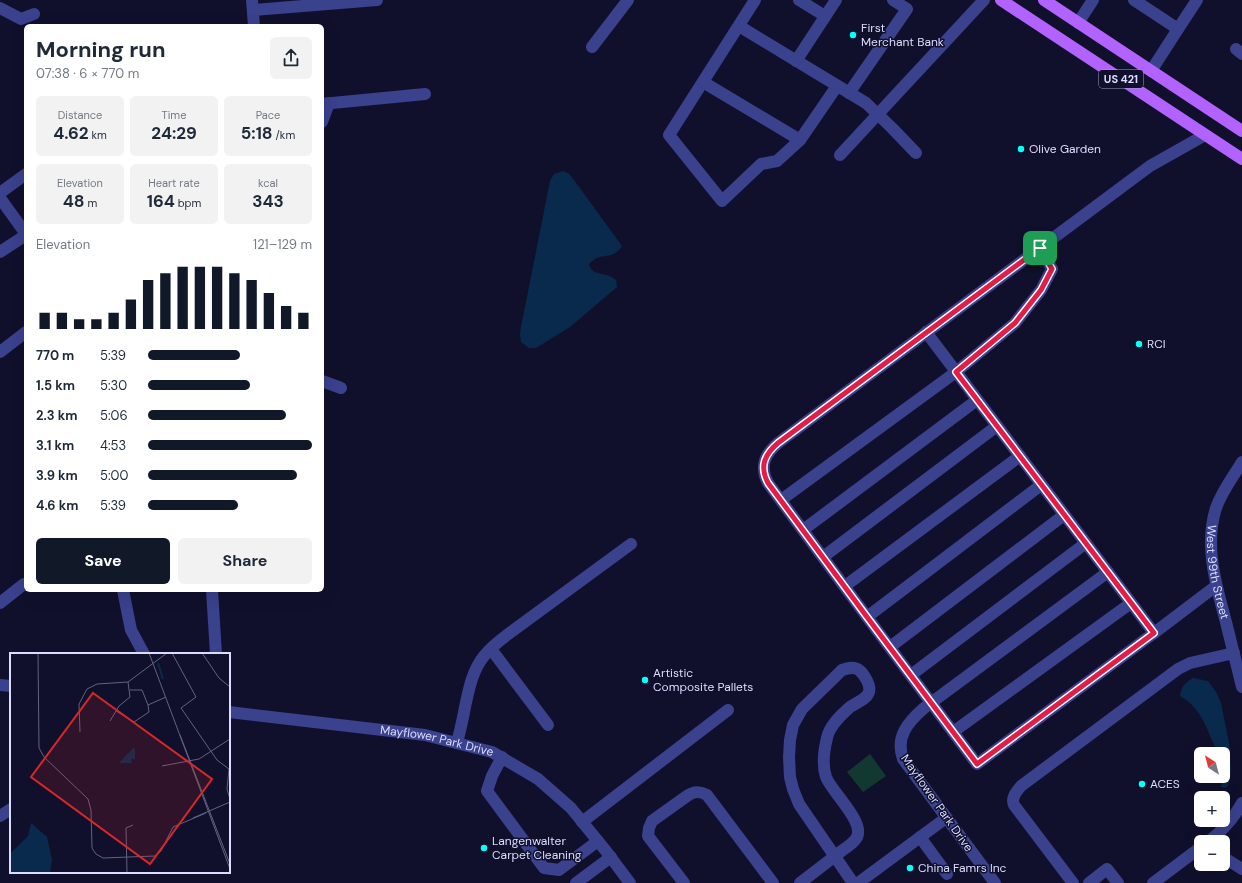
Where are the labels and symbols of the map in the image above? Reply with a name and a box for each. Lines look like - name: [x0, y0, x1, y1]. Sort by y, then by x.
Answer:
- place label: First Merchant Bank: [861, 20, 944, 50]
- marker: First Merchant Bank: [848, 30, 858, 40]
- road number: US 421: [1099, 70, 1143, 88]
- place label: Olive Garden: [1029, 141, 1101, 157]
- marker: Olive Garden: [1016, 144, 1026, 154]
- pin: [1023, 231, 1057, 265]
- place label: RCI: [1147, 336, 1166, 352]
- marker: RCI: [1134, 339, 1144, 349]
- street label: West 99th Street: [1203, 524, 1233, 621]
- inset map: [10, 653, 230, 873]
- place label: Artistic Composite Pallets: [653, 665, 753, 695]
- marker: Artistic Composite Pallets: [640, 675, 650, 685]
- street label: Mayflower Park Drive: [379, 722, 495, 760]
- north arrow: [1194, 747, 1230, 783]
- street label: Mayflower Park Drive: [897, 751, 977, 855]
- place label: ACES: [1150, 776, 1180, 792]
- marker: ACES: [1137, 779, 1147, 789]
- place label: Langenwalter Carpet Cleaning: [492, 833, 582, 863]
- marker: Langenwalter Carpet Cleaning: [479, 843, 489, 853]
- place label: China Famrs Inc: [918, 860, 1007, 876]
- marker: China Famrs Inc: [905, 863, 915, 873]

